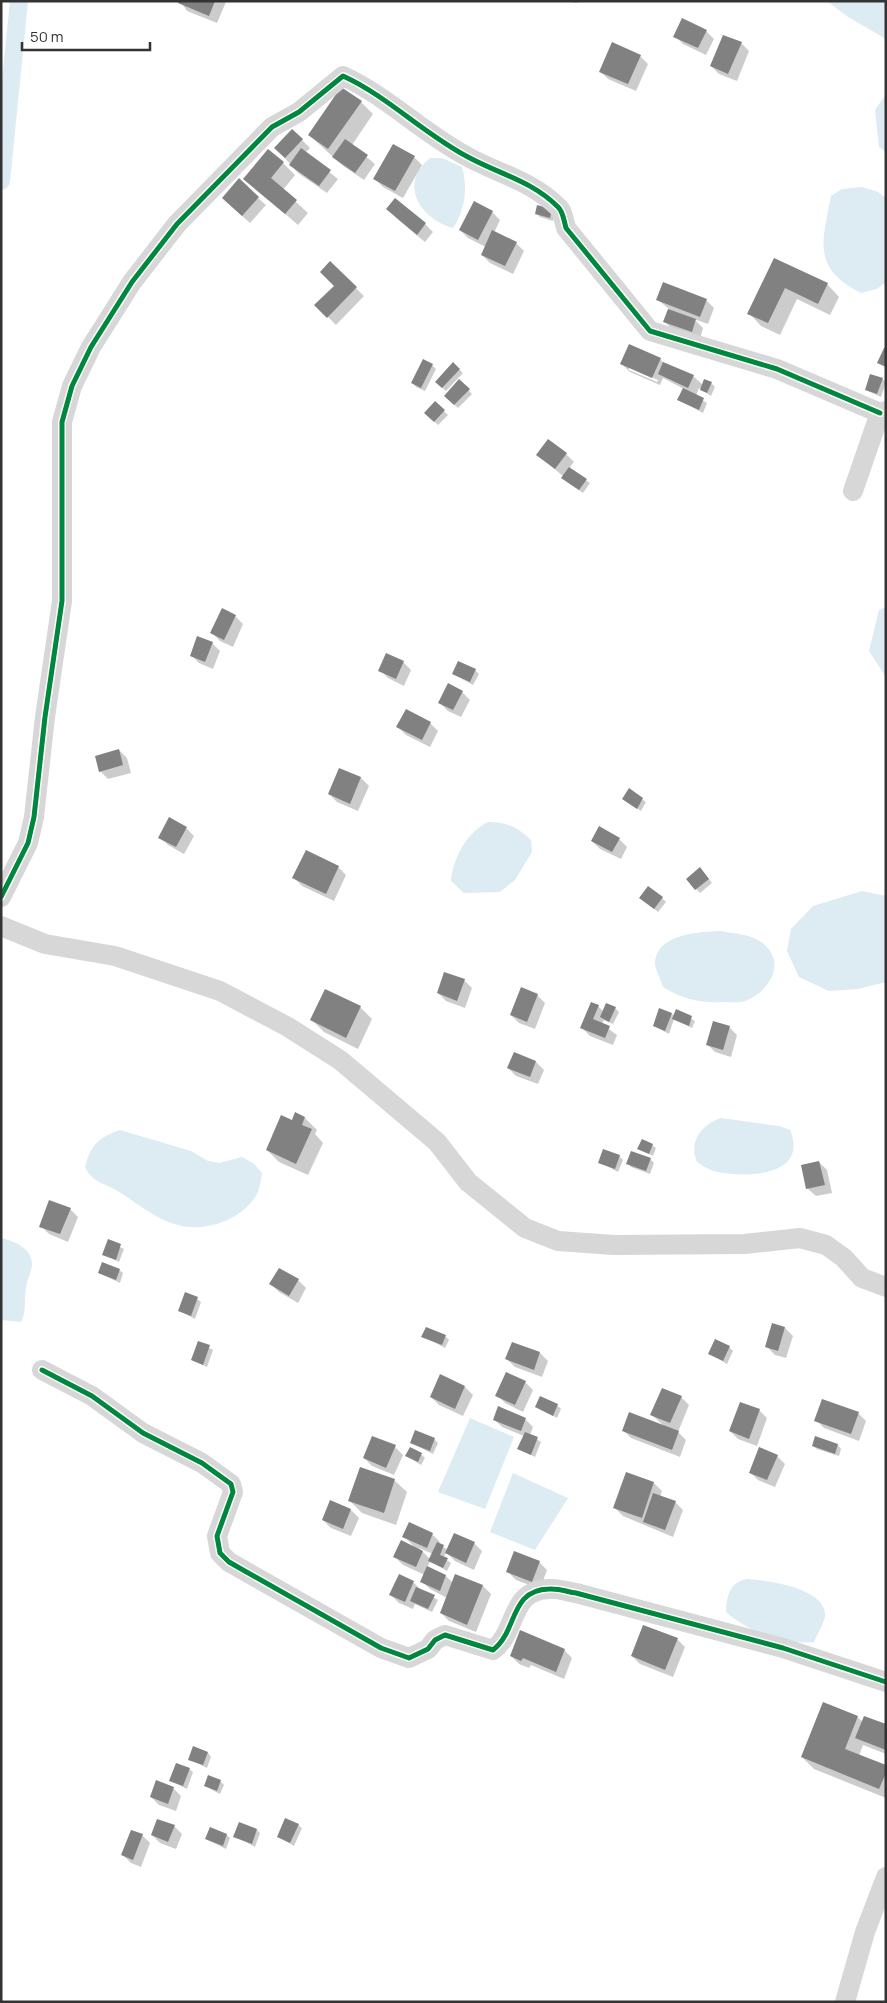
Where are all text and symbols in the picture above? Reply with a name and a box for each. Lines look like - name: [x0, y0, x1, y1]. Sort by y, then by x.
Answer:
- scale bar: [22, 20, 150, 52]
- text: 50 m: [30, 26, 64, 47]

